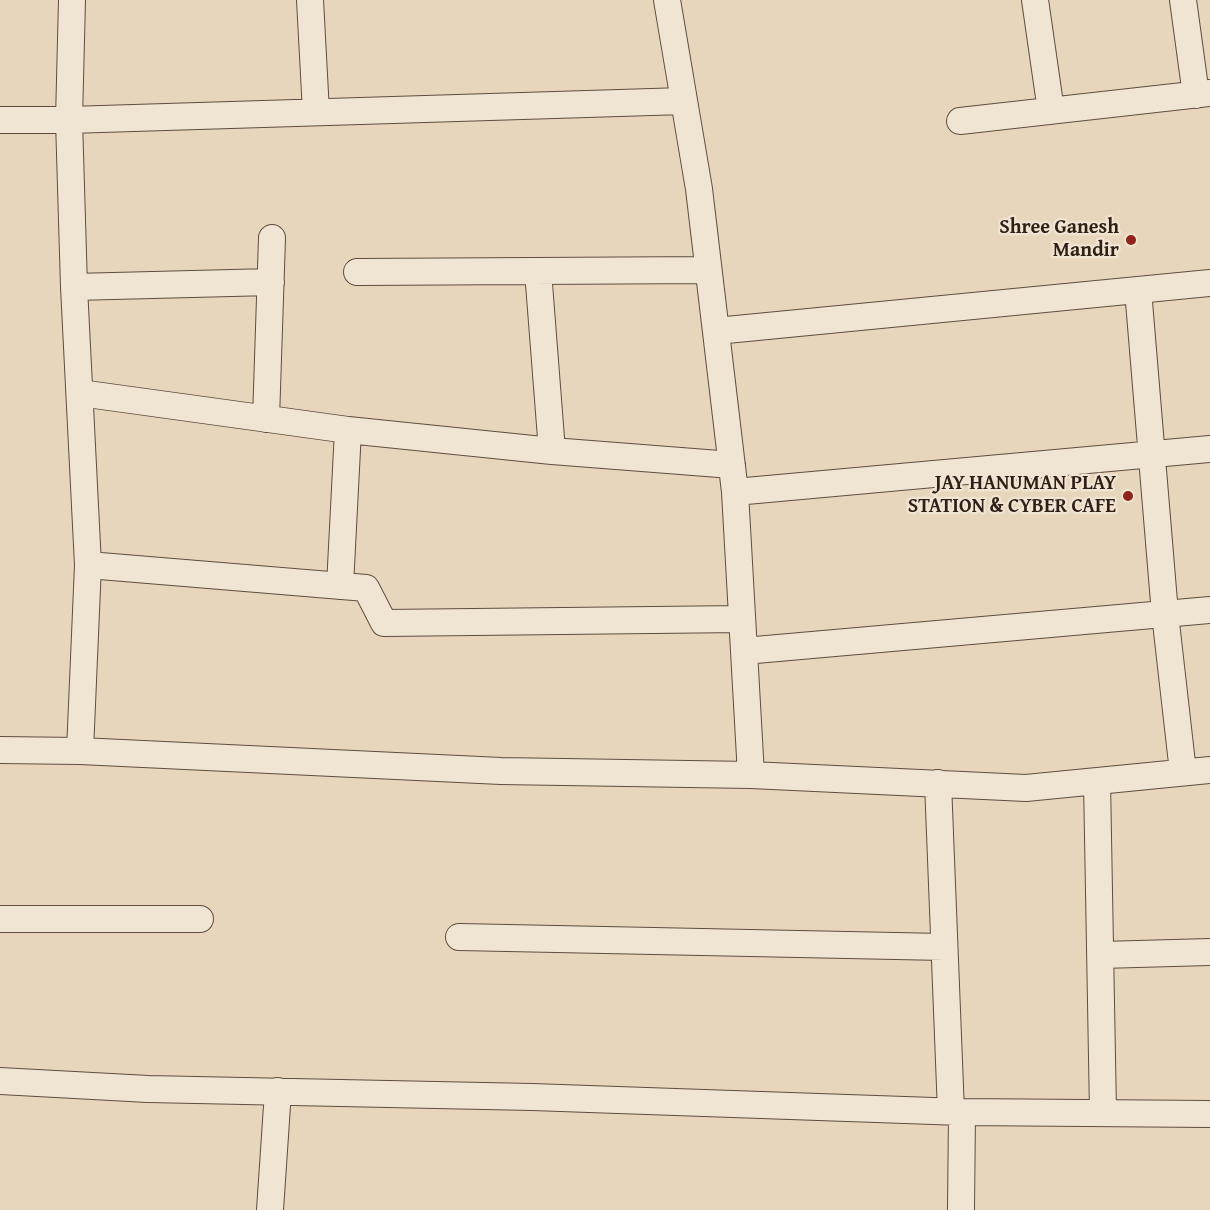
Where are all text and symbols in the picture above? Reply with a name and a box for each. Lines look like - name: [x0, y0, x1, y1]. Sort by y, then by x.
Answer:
- place label: Shree Ganesh Mandir: [999, 216, 1119, 263]
- marker: Shree Ganesh Mandir: [1124, 233, 1138, 247]
- place label: JAY HANUMAN PLAY STATION & CYBER CAFE: [908, 472, 1116, 519]
- marker: JAY HANUMAN PLAY STATION & CYBER CAFE: [1121, 489, 1135, 503]

